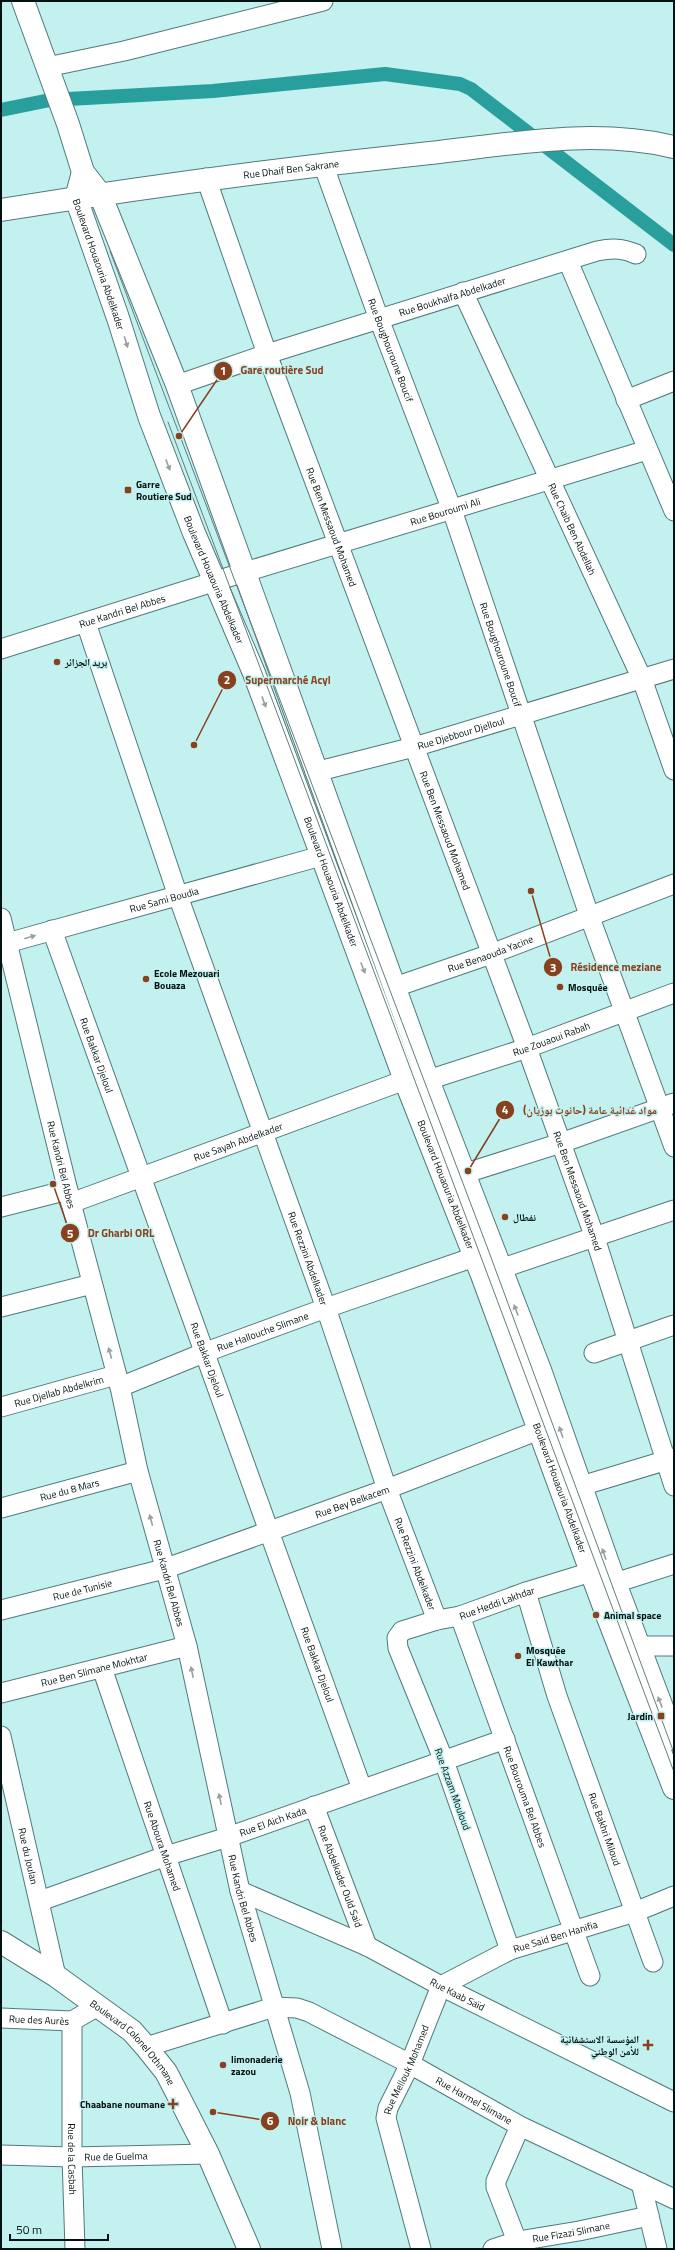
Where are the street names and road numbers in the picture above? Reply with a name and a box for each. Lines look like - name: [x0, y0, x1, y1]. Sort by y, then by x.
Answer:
- street label: Rue Dhaif Ben Sakrane: [242, 156, 340, 183]
- street label: Boulevard Houaouria Abdelkader: [69, 197, 128, 332]
- street label: Rue Boukhalfa Abdelkader: [397, 273, 508, 320]
- street label: Rue Boughouroune Boucif: [364, 296, 417, 405]
- street label: Rue Ben Messaoud Mohamed: [302, 465, 360, 589]
- street label: Rue Chaib Ben Abdellah: [544, 481, 600, 577]
- street label: Rue Bouroumi Ali: [408, 494, 482, 530]
- street label: Boulevard Houaouria Abdelkader: [180, 514, 248, 647]
- street label: Rue Kandri Bel Abbes: [77, 590, 168, 632]
- street label: Rue Boughouroune Boucif: [476, 600, 525, 710]
- street label: Rue Djebbour Djelloul: [415, 713, 506, 754]
- street label: Rue Ben Messaoud Mohamed: [416, 769, 474, 892]
- street label: Boulevard Houaouria Abdelkader: [300, 814, 362, 950]
- street label: Rue Sami Boudia: [128, 883, 201, 917]
- street label: Rue Benaouda Yacine: [446, 932, 536, 976]
- street label: Rue Bakkar Djeloul: [76, 1016, 117, 1095]
- street label: Rue Zouaoui Rabah: [511, 1018, 592, 1060]
- street label: Rue Sayah Abdelkader: [192, 1118, 285, 1165]
- street label: Boulevard Houaouria Abdelkader: [413, 1118, 478, 1252]
- street label: Rue Kandri Bel Abbes: [43, 1119, 79, 1211]
- street label: Rue Ben Messaoud Mohamed: [549, 1129, 606, 1253]
- street label: Rue Rezzini Abdelkader: [284, 1210, 332, 1308]
- street label: Rue Hallouche Slimane: [215, 1308, 311, 1355]
- street label: Rue Bakkar Djeloul: [186, 1320, 228, 1400]
- street label: Rue Djellab Abdelkrim: [12, 1372, 105, 1411]
- street label: Boulevard Houaouria Abdelkader: [529, 1421, 591, 1556]
- street label: Rue du 8 Mars: [38, 1475, 101, 1505]
- street label: Rue Bey Belkacem: [313, 1482, 392, 1522]
- street label: Rue Rezzini Abdelkader: [391, 1515, 440, 1613]
- street label: Rue Kandri Bel Abbes: [150, 1538, 188, 1629]
- street label: Rue de Tunisie: [51, 1575, 114, 1605]
- street label: Rue Heddi Lakhdar: [457, 1583, 537, 1624]
- street label: Rue Bakkar Djeloul: [297, 1625, 338, 1704]
- street label: Rue Ben Slimane Mokhtar: [39, 1649, 150, 1691]
- street label: Rue Bourouma Bel Abbes: [500, 1744, 550, 1850]
- street label: Rue Azzam Mouloud: [431, 1746, 474, 1832]
- street label: Rue Bakhri Miloud: [584, 1791, 625, 1868]
- street label: Rue Aboura Mohamed: [140, 1799, 184, 1893]
- street label: Rue El Aich Kada: [237, 1803, 308, 1840]
- street label: Rue Abdelkader Ould Said: [314, 1823, 366, 1930]
- street label: Rue du Joulan: [14, 1826, 42, 1886]
- street label: Rue Kandri Bel Abbes: [224, 1853, 262, 1944]
- street label: Rue Said Ben Hanifia: [511, 1917, 599, 1957]
- street label: Rue Kaab Saïd: [427, 1974, 487, 2015]
- street label: Boulevard Colonel Othmane: [87, 1996, 179, 2088]
- street label: Rue des Aurès: [8, 2011, 70, 2029]
- street label: Rue Mellouk Mohamed: [380, 2023, 433, 2116]
- street label: Rue Harmel Slimane: [433, 2073, 515, 2128]
- street label: Rue de la Casbah: [64, 2123, 80, 2195]
- street label: Rue de Guelma: [84, 2148, 148, 2165]
- street label: Rue Fizazi Slimane: [531, 2218, 611, 2247]

